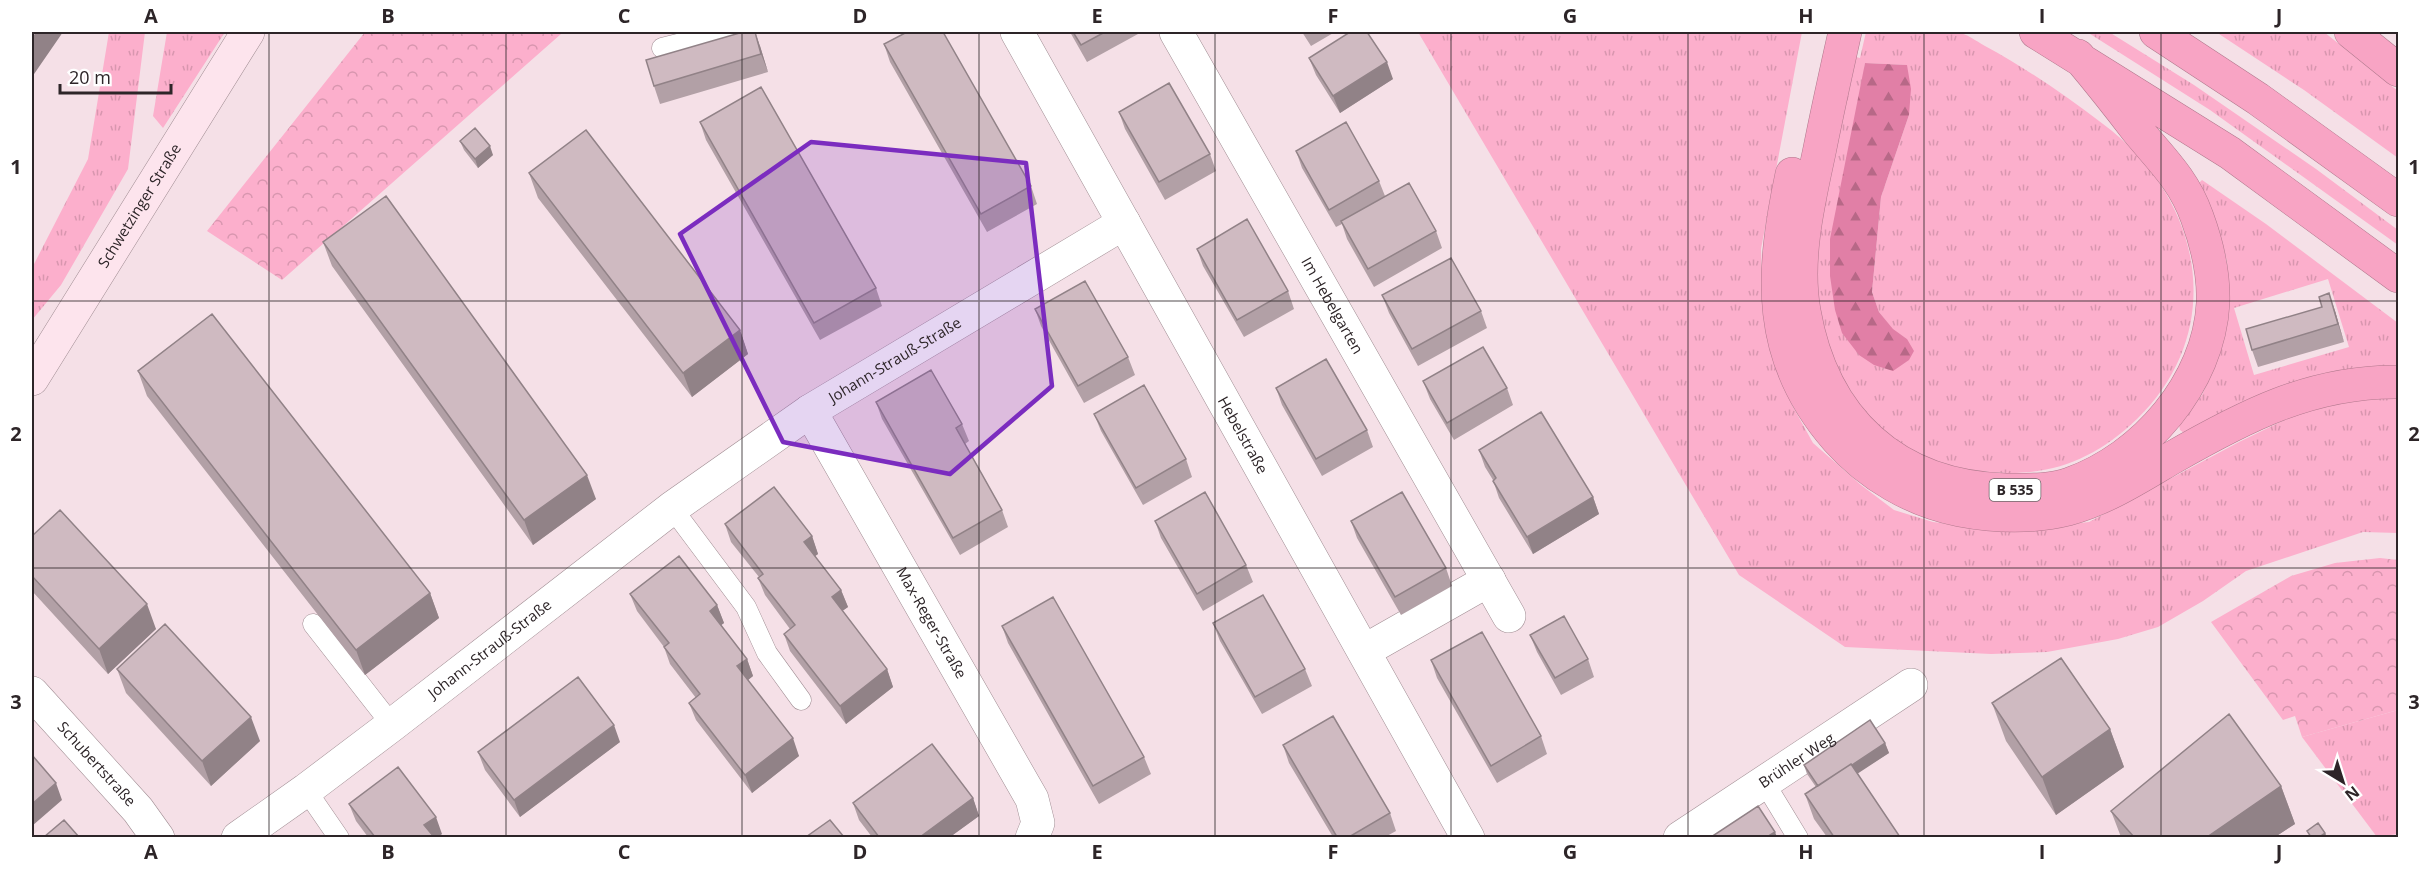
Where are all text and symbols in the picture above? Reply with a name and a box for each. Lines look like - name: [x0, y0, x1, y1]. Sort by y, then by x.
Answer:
- text: A: [144, 2, 158, 29]
- text: B: [381, 2, 395, 29]
- text: C: [618, 2, 631, 29]
- text: D: [853, 2, 867, 29]
- text: E: [1091, 2, 1103, 29]
- text: F: [1328, 2, 1338, 29]
- text: G: [1563, 2, 1577, 29]
- text: H: [1798, 2, 1814, 29]
- text: I: [2039, 2, 2045, 29]
- text: J: [2274, 2, 2282, 29]
- scale bar: [60, 57, 171, 95]
- text: 20 m: [69, 65, 111, 89]
- street label: Schwetzinger Straße: [93, 139, 185, 271]
- text: 1: [10, 153, 22, 180]
- text: 1: [2408, 153, 2420, 180]
- street label: Im Hebelgarten: [1297, 253, 1368, 357]
- street label: Johann-Strauß-Straße: [823, 312, 964, 408]
- street label: Hebelstraße: [1214, 392, 1273, 477]
- text: 2: [10, 420, 22, 447]
- text: 2: [2408, 420, 2420, 447]
- road number: B 535: [1990, 479, 2040, 501]
- street label: Max-Reger-Straße: [892, 563, 972, 682]
- street label: Johann-Strauß-Straße: [422, 594, 555, 704]
- text: 3: [10, 688, 22, 715]
- text: 3: [2408, 688, 2420, 715]
- street label: Schubertstraße: [54, 717, 141, 810]
- street label: Brühler Weg: [1754, 728, 1838, 792]
- north arrow: [2313, 752, 2373, 812]
- text: N: [2340, 781, 2364, 806]
- text: A: [144, 838, 158, 865]
- text: B: [381, 838, 395, 865]
- text: C: [618, 838, 631, 865]
- text: D: [853, 838, 867, 865]
- text: E: [1091, 838, 1103, 865]
- text: F: [1328, 838, 1338, 865]
- text: G: [1563, 838, 1577, 865]
- text: H: [1798, 838, 1814, 865]
- text: I: [2039, 838, 2045, 865]
- text: J: [2274, 838, 2282, 865]

